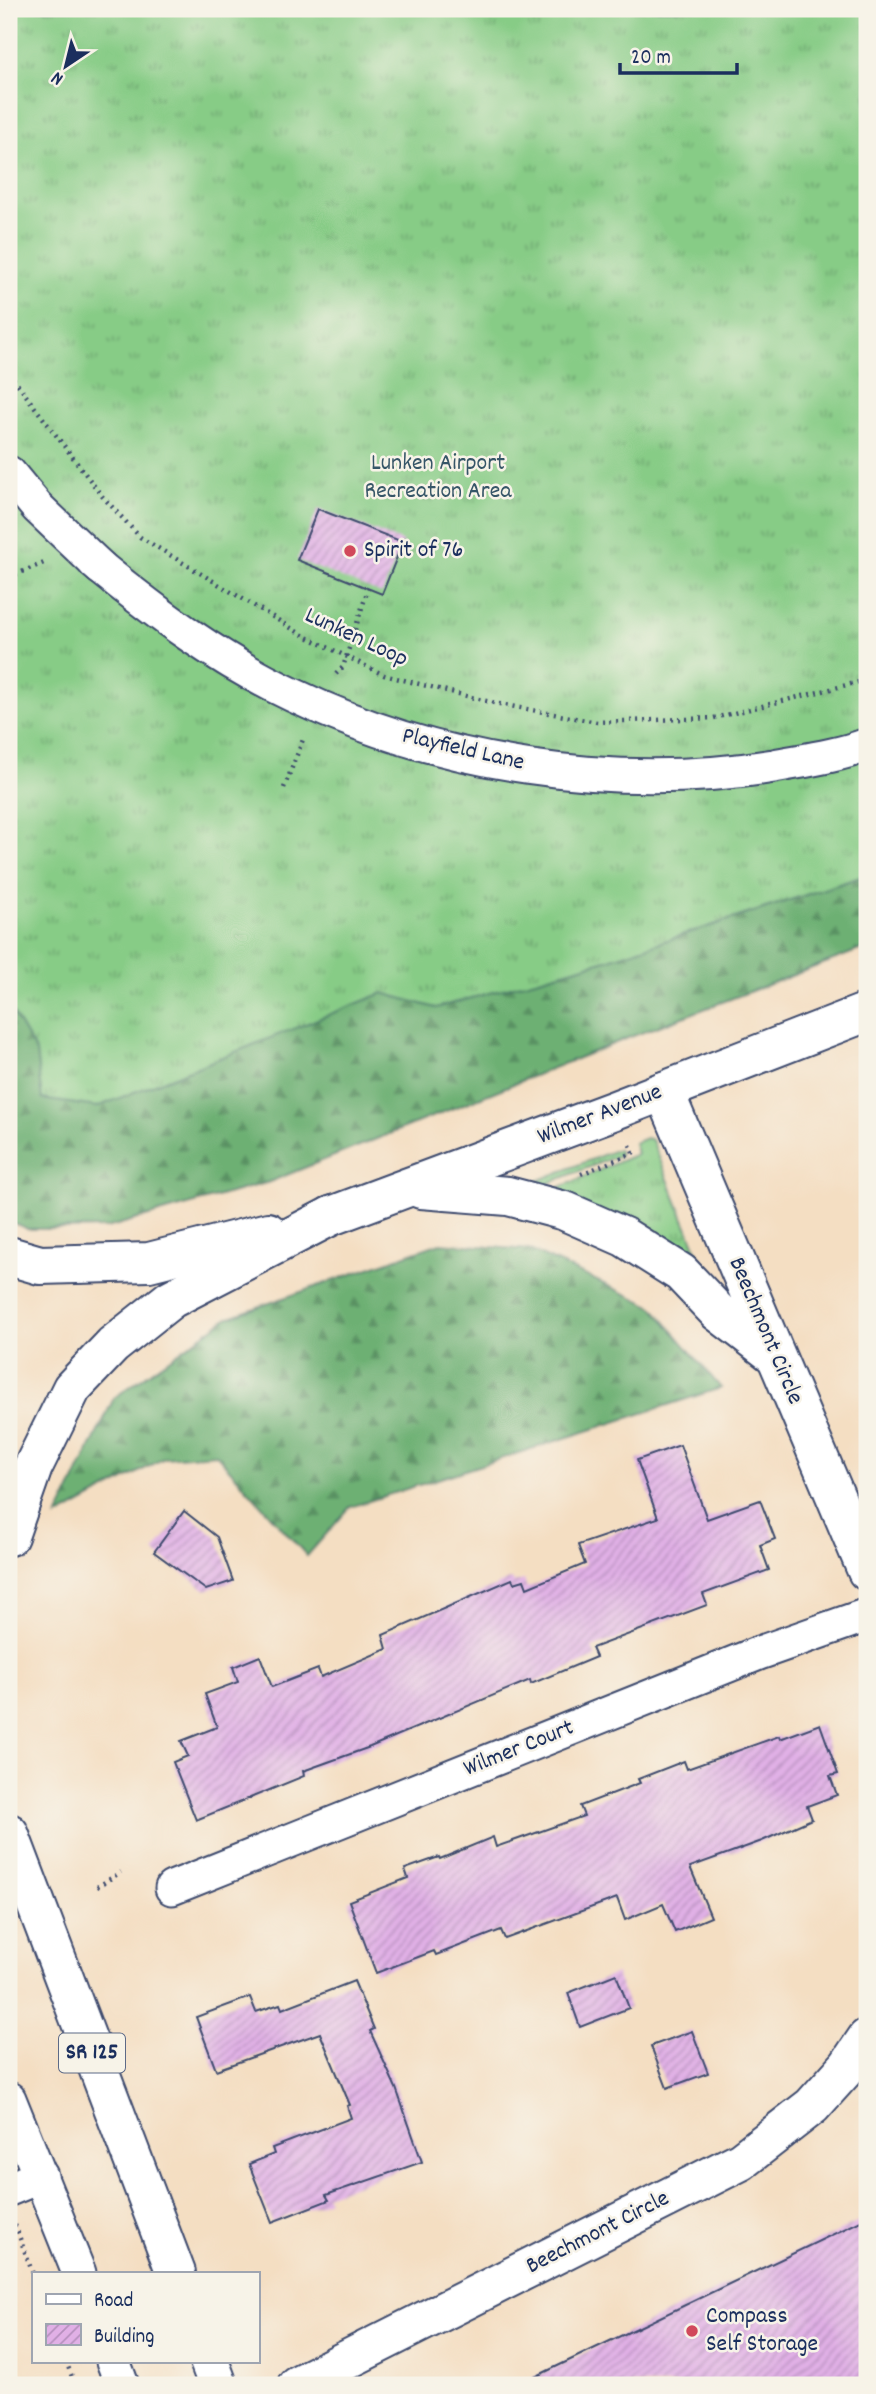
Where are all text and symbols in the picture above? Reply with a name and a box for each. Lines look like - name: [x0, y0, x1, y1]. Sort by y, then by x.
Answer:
- north arrow: [32, 32, 102, 102]
- scale bar: [620, 32, 738, 76]
- text: 20 m: [631, 44, 671, 74]
- text: N: [47, 63, 70, 91]
- park label: Lunken Airport Recreation Area: [365, 447, 512, 509]
- place label: Spirit of 76: [364, 534, 463, 568]
- marker: Spirit of 76: [342, 543, 358, 559]
- street label: Lunken Loop: [299, 599, 413, 677]
- street label: Playfield Lane: [399, 719, 527, 781]
- street label: Wilmer Avenue: [533, 1076, 667, 1154]
- street label: Beechmont Circle: [719, 1252, 811, 1410]
- street label: Wilmer Court: [459, 1711, 579, 1786]
- road number: SR 125: [59, 2034, 125, 2072]
- street label: Beechmont Circle: [520, 2182, 676, 2284]
- legend: [32, 2272, 259, 2362]
- text: Road: [94, 2287, 133, 2317]
- place label: Compass Self Storage: [706, 2300, 818, 2362]
- text: Building: [94, 2323, 154, 2353]
- marker: Compass Self Storage: [684, 2323, 700, 2339]

